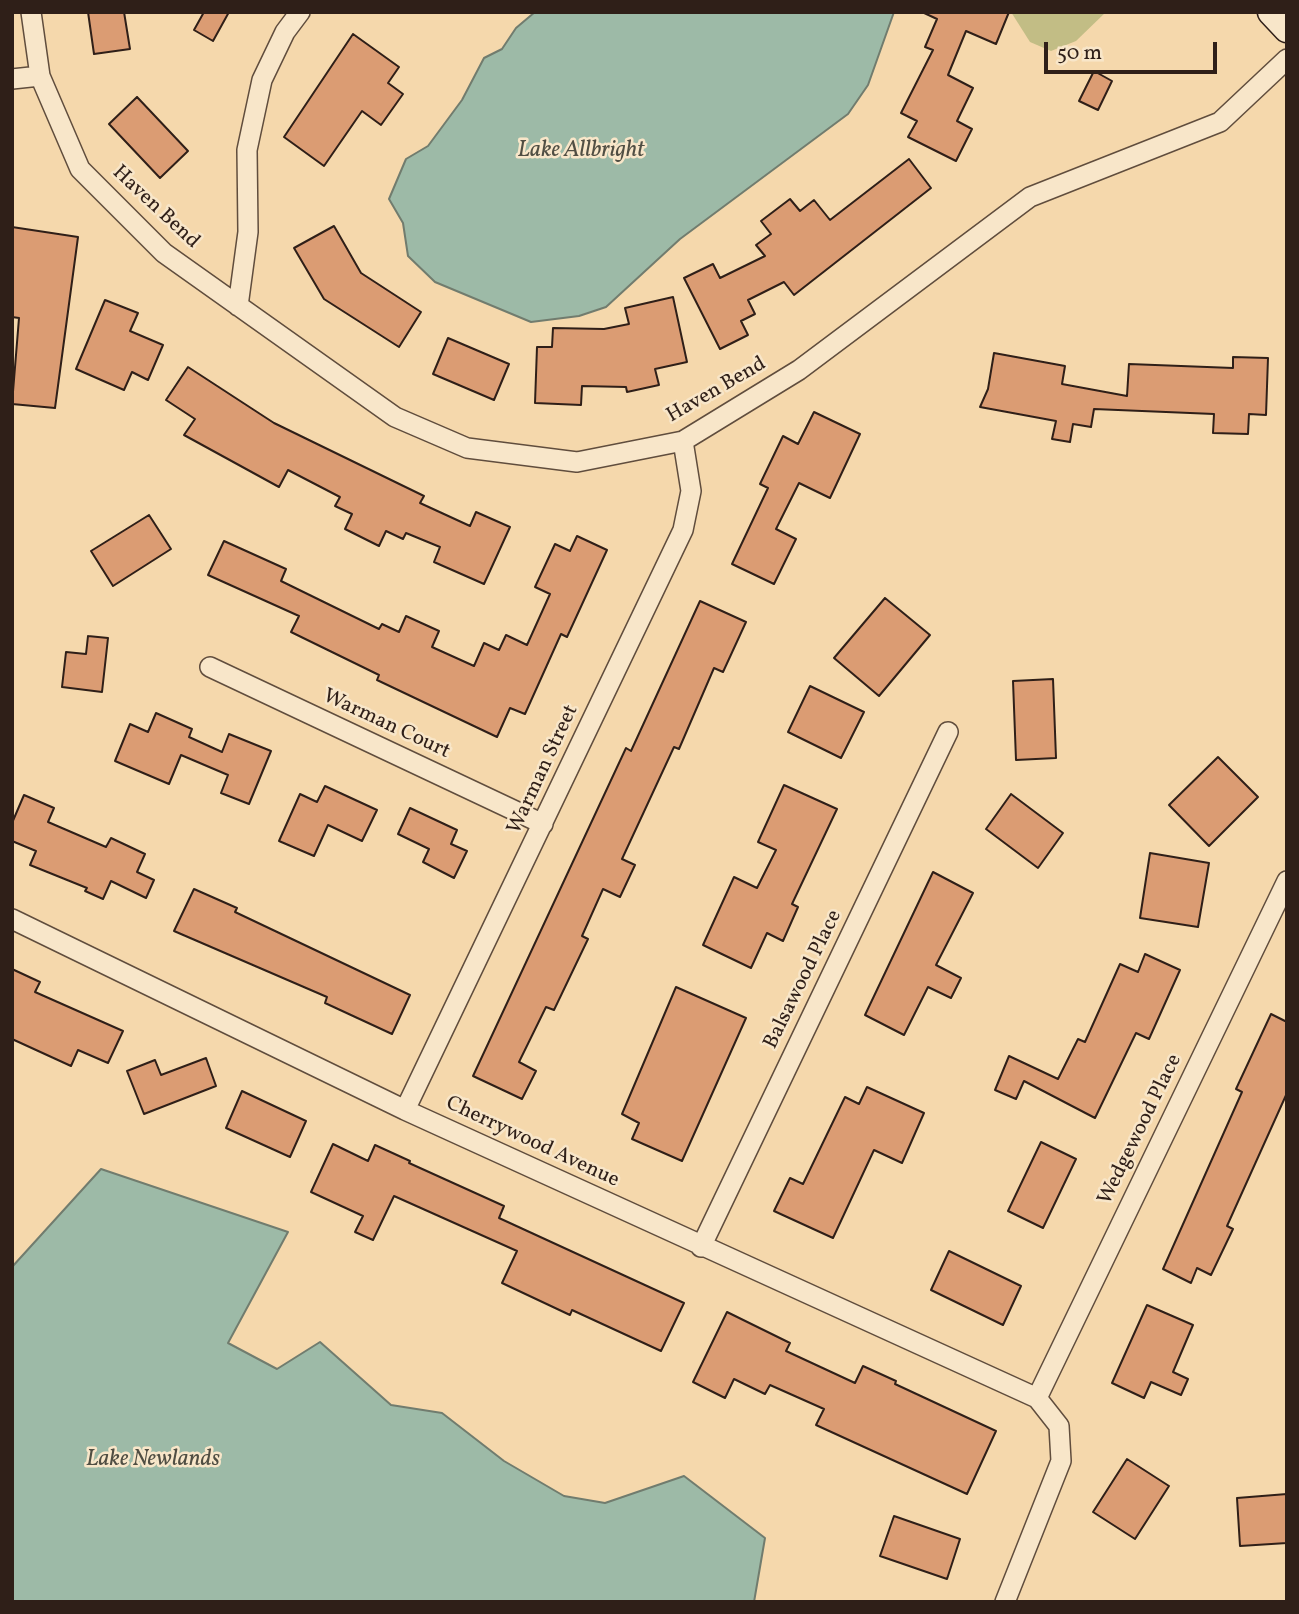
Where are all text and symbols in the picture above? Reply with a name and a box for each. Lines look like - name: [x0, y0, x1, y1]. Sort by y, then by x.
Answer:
- scale bar: [1047, 28, 1220, 72]
- text: 50 m: [1057, 39, 1102, 68]
- water label: Lake Allbright: [518, 138, 644, 166]
- street label: Haven Bend: [106, 161, 204, 255]
- street label: Haven Bend: [663, 352, 771, 430]
- street label: Warman Court: [318, 685, 454, 765]
- street label: Warman Street: [503, 701, 585, 839]
- street label: Balsawood Place: [760, 906, 848, 1054]
- street label: Wedgewood Place: [1094, 1051, 1188, 1209]
- street label: Cherrywood Avenue: [441, 1092, 623, 1194]
- water label: Lake Newlands: [86, 1447, 220, 1475]

